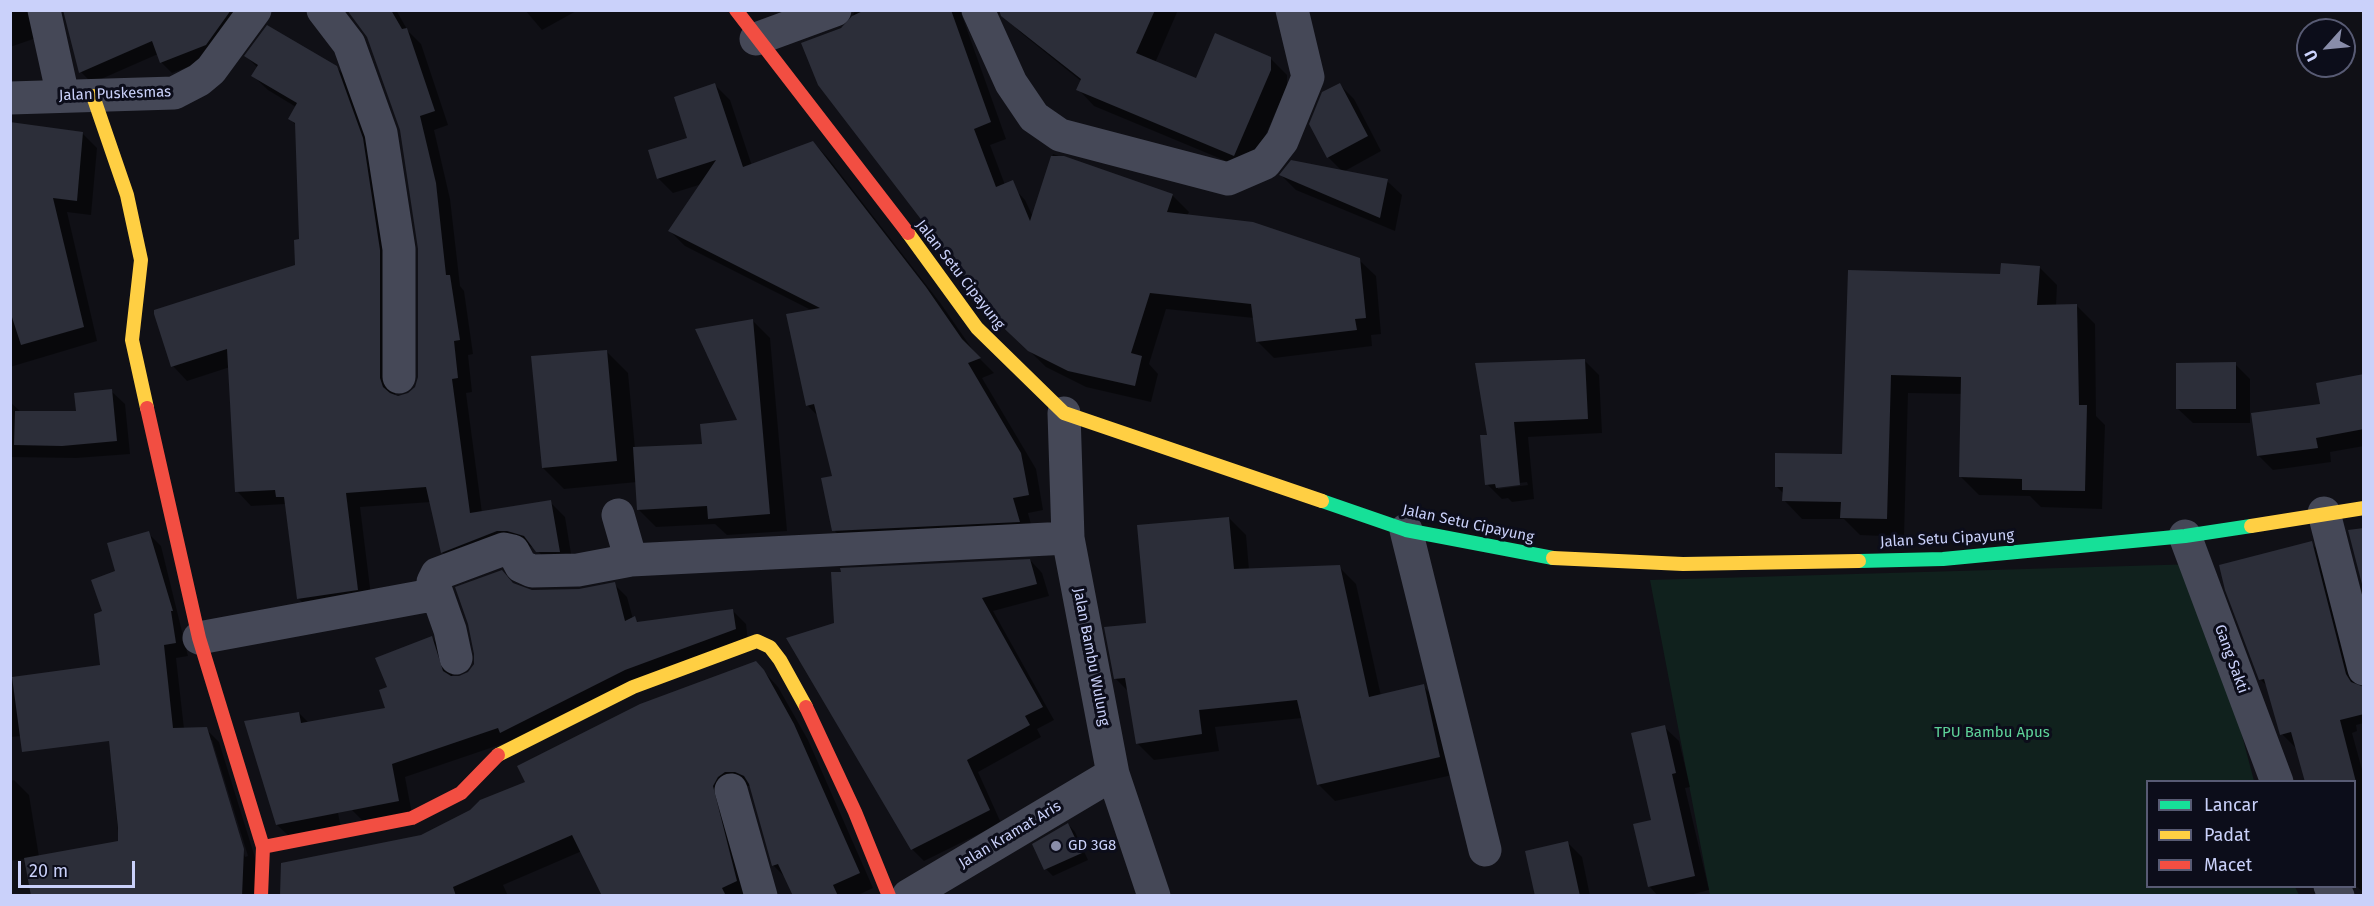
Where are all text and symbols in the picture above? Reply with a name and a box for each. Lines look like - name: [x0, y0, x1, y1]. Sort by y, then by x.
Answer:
- north arrow: [2296, 18, 2356, 78]
- text: U: [2300, 47, 2322, 64]
- street label: Jalan Puskesmas: [58, 83, 172, 105]
- street label: Jalan Setu Cipayung: [912, 217, 1008, 333]
- street label: Jalan Setu Cipayung: [1400, 501, 1536, 547]
- street label: Jalan Setu Cipayung: [1879, 526, 2015, 552]
- street label: Jalan Bambu Wulung: [1069, 586, 1113, 728]
- street label: Gang Sakti: [2210, 622, 2252, 696]
- park label: TPU Bambu Apus: [1934, 724, 2050, 742]
- legend: [2146, 780, 2356, 888]
- text: Lancar: [2204, 794, 2258, 816]
- street label: Jalan Kramat Aris: [956, 797, 1064, 873]
- text: Padat: [2204, 824, 2250, 846]
- place label: GD 3G8: [1068, 837, 1116, 855]
- marker: GD 3G8: [1049, 839, 1063, 853]
- scale bar: [21, 849, 138, 887]
- text: Macet: [2204, 854, 2252, 876]
- text: 20 m: [29, 860, 68, 882]

